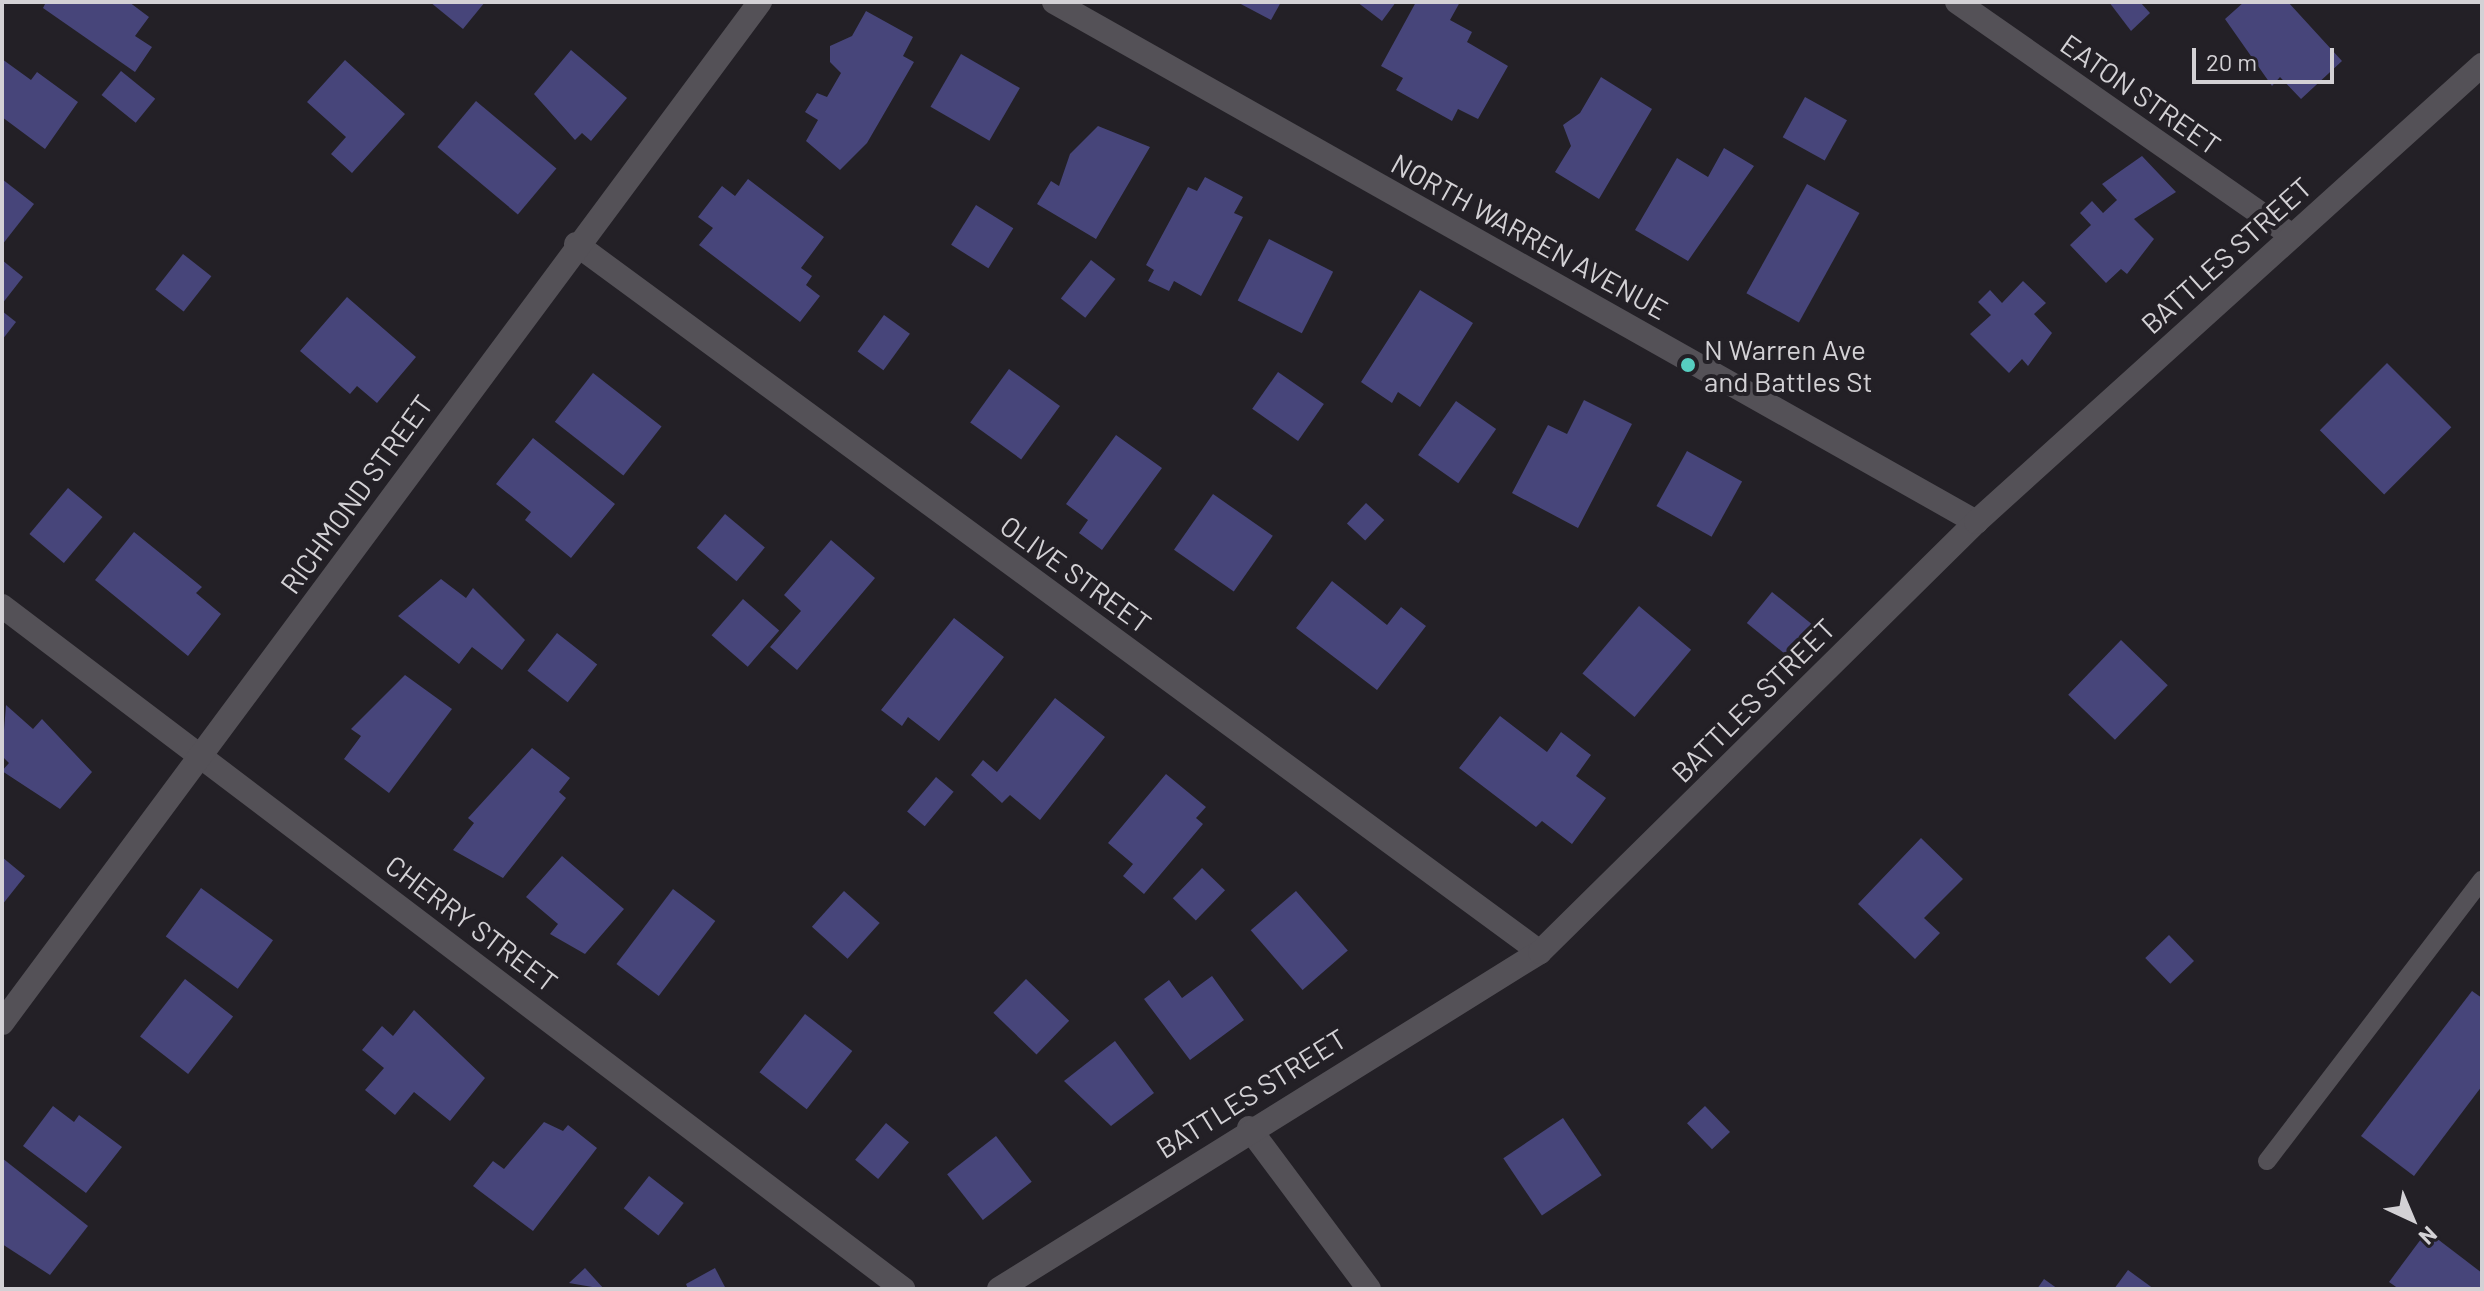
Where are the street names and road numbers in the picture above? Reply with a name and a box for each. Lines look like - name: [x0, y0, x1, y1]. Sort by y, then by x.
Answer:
- street label: EATON STREET: [2055, 27, 2227, 161]
- street label: NORTH WARREN AVENUE: [1386, 146, 1674, 326]
- street label: BATTLES STREET: [2134, 170, 2318, 340]
- street label: RICHMOND STREET: [273, 388, 439, 600]
- street label: OLIVE STREET: [994, 508, 1158, 640]
- street label: BATTLES STREET: [1664, 611, 1842, 789]
- street label: CHERRY STREET: [380, 848, 564, 998]
- street label: BATTLES STREET: [1150, 1021, 1352, 1165]

